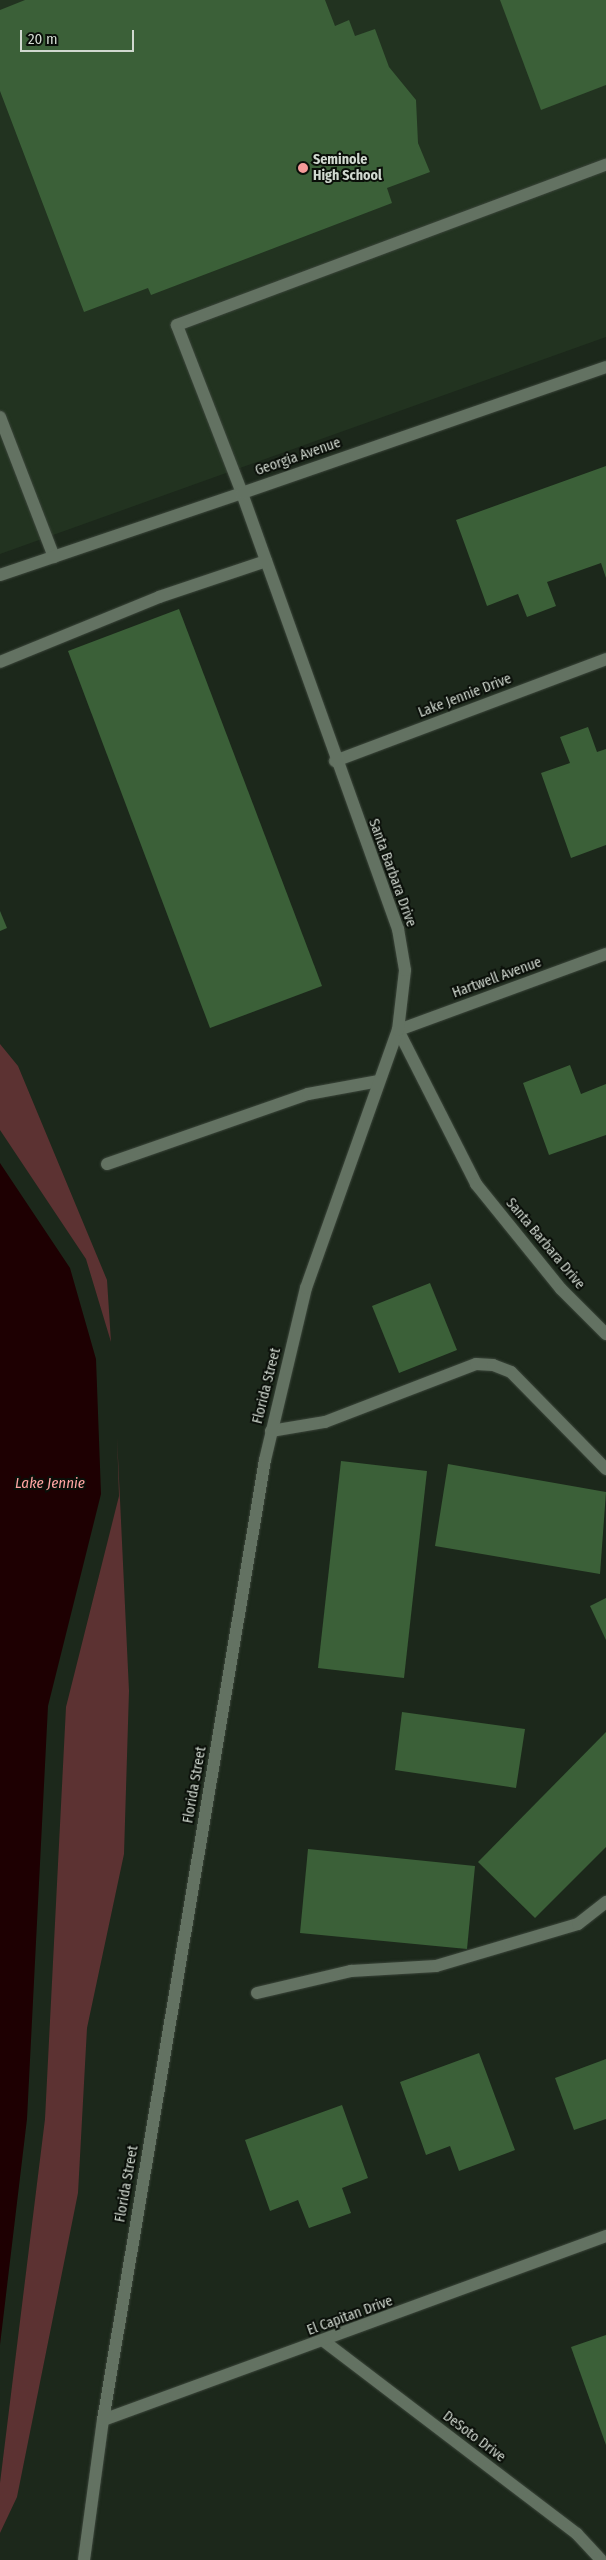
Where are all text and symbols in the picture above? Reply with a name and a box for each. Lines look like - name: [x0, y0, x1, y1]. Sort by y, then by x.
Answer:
- scale bar: [22, 20, 136, 52]
- text: 20 m: [28, 30, 58, 48]
- place label: Seminole High School: [313, 152, 382, 184]
- marker: Seminole High School: [297, 162, 309, 174]
- street label: Georgia Avenue: [253, 435, 343, 479]
- street label: Lake Jennie Drive: [416, 671, 514, 721]
- street label: Santa Barbara Drive: [365, 817, 419, 929]
- street label: Hartwell Avenue: [450, 954, 544, 1002]
- street label: Santa Barbara Drive: [502, 1195, 588, 1293]
- street label: Florida Street: [249, 1346, 285, 1426]
- water label: Lake Jennie: [15, 1475, 85, 1493]
- street label: Florida Street: [180, 1745, 210, 1825]
- street label: Florida Street: [112, 2144, 142, 2224]
- street label: El Capitan Drive: [305, 2293, 395, 2339]
- street label: DeSoto Drive: [439, 2408, 509, 2466]

